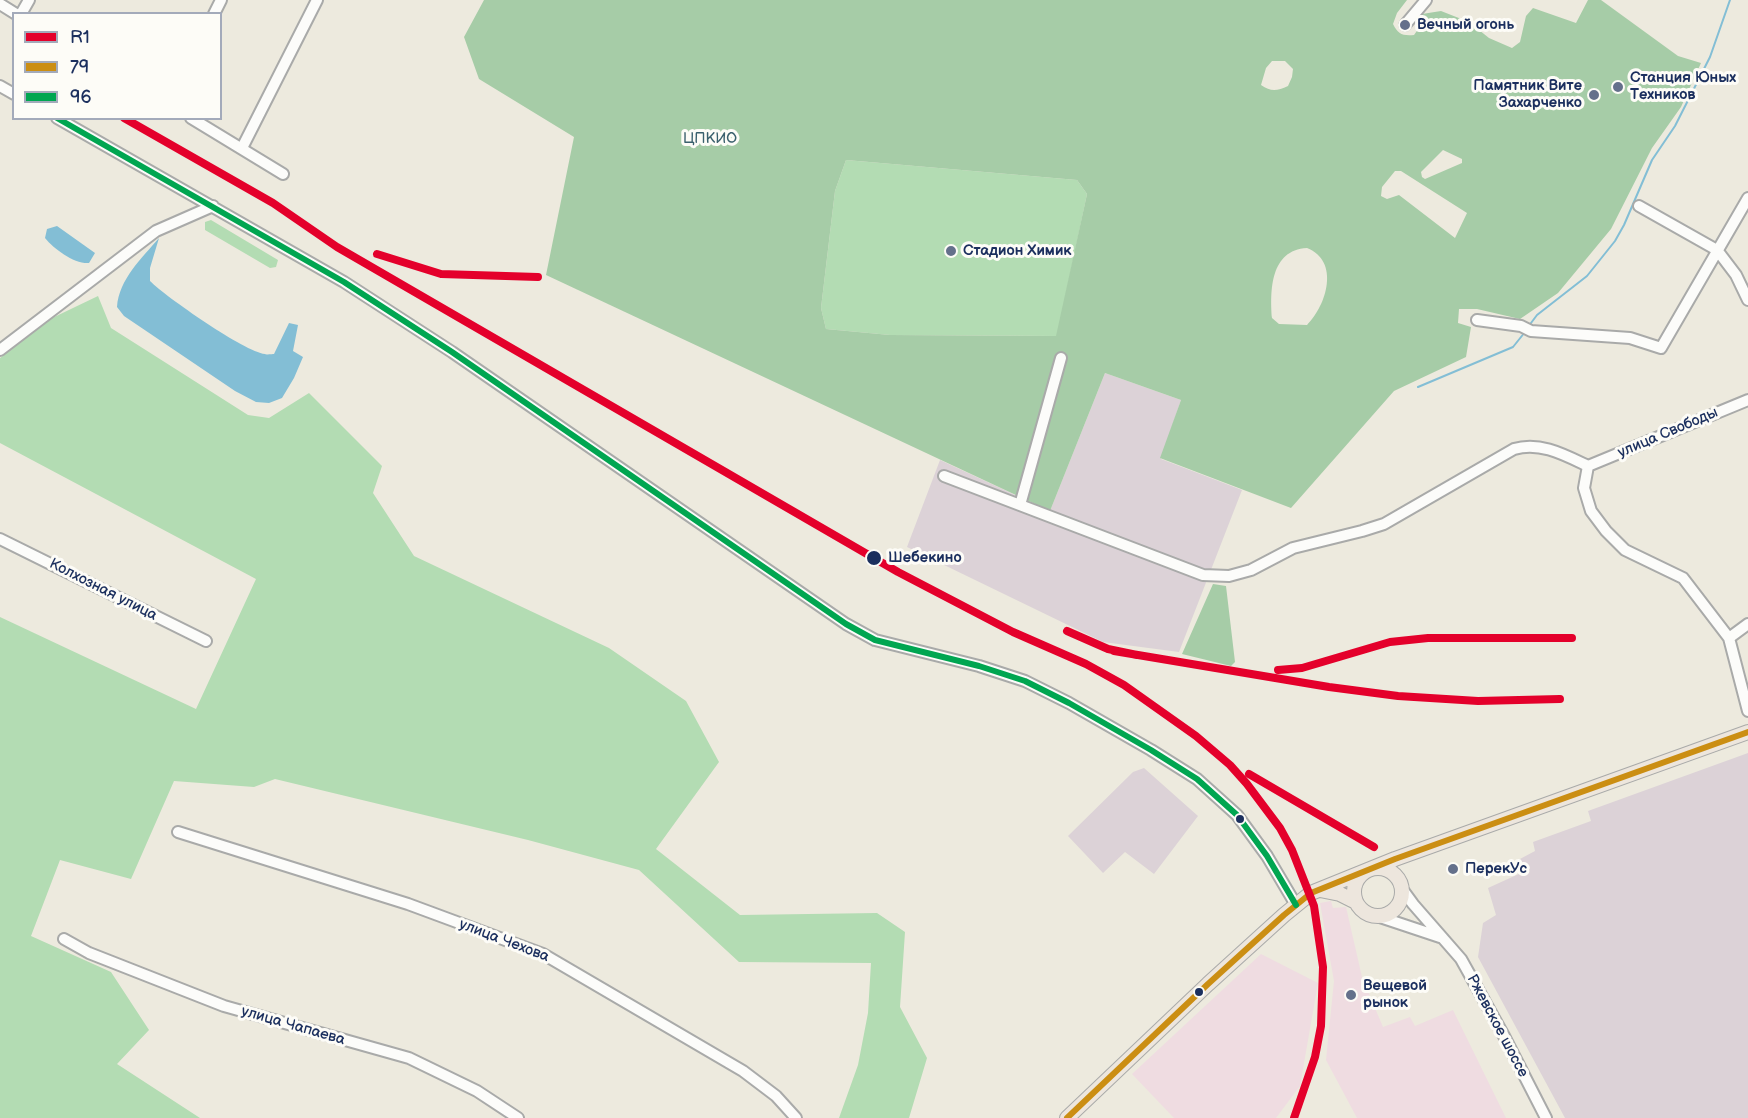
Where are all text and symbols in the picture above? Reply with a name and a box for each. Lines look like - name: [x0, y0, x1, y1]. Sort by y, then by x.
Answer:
- legend: [12, 12, 222, 120]
- place label: Вечный огонь: [1417, 16, 1514, 34]
- marker: Вечный огонь: [1398, 18, 1412, 32]
- text: R1: [70, 27, 90, 48]
- text: 79: [70, 57, 89, 78]
- place label: Станция Юных Техников: [1630, 69, 1736, 104]
- place label: Памятник Вите Захарченко: [1473, 77, 1582, 112]
- marker: Станция Юных Техников: [1611, 80, 1625, 94]
- text: 96: [70, 87, 91, 108]
- marker: Памятник Вите Захарченко: [1587, 88, 1601, 102]
- park label: ЦПКИО: [683, 130, 737, 148]
- place label: Стадион Химик: [963, 242, 1071, 260]
- marker: Стадион Химик: [944, 244, 958, 258]
- street label: улица Свободы: [1615, 404, 1721, 462]
- marker: Шебекино: [865, 549, 883, 567]
- place label: Шебекино: [888, 549, 962, 567]
- street label: Колхозная улица: [46, 555, 160, 625]
- unlabelled marker: [1234, 813, 1246, 825]
- place label: ПерекУс: [1465, 860, 1527, 878]
- marker: ПерекУс: [1446, 862, 1460, 876]
- street label: улица Чехова: [456, 916, 552, 966]
- street label: Ржевское шоссе: [1462, 971, 1532, 1081]
- place label: Вещевой рынок: [1363, 977, 1427, 1012]
- unlabelled marker: [1193, 986, 1205, 998]
- marker: Вещевой рынок: [1344, 988, 1358, 1002]
- street label: улица Чапаева: [239, 1003, 347, 1049]

